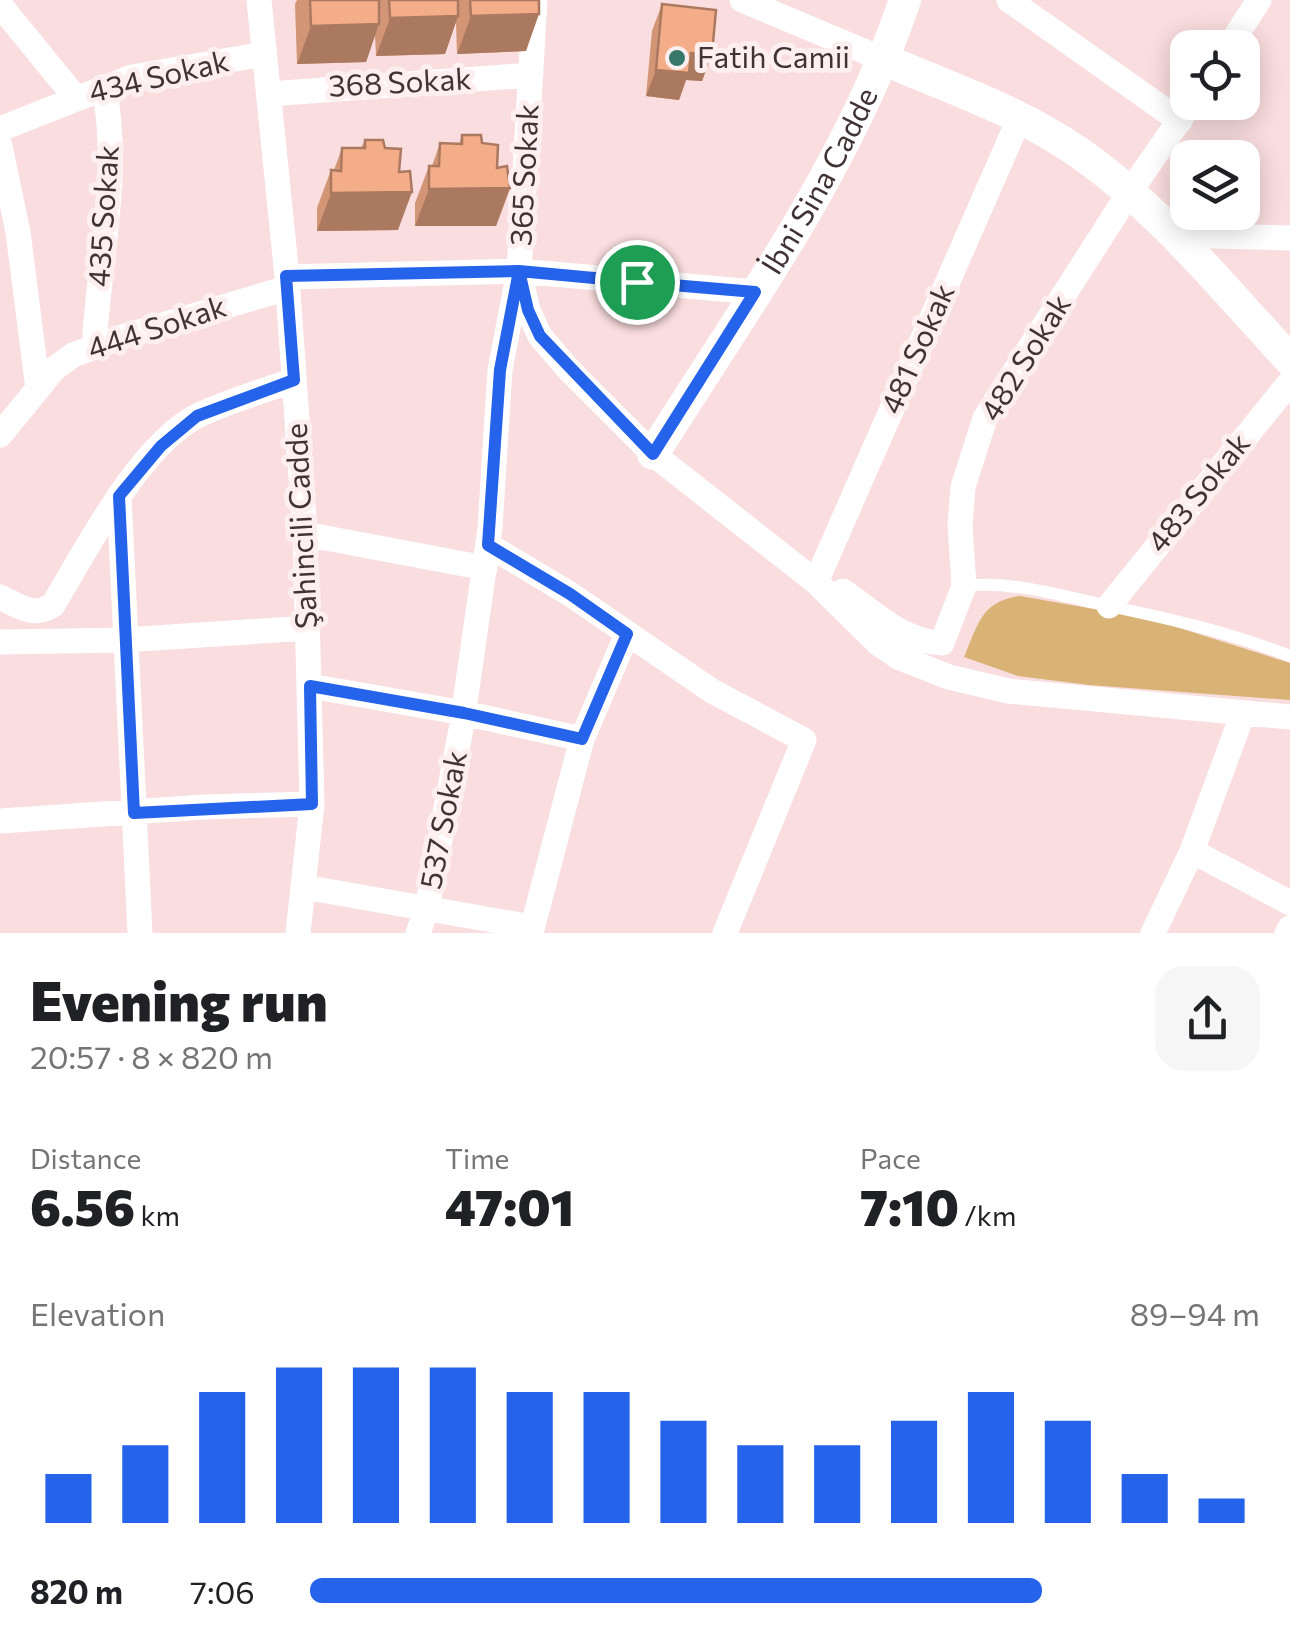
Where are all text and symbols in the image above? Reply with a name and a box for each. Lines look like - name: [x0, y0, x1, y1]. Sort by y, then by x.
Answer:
- map controls: [1170, 30, 1260, 230]
- button: locate: [1170, 30, 1260, 120]
- place label: Fatih Camii: [697, 37, 850, 74]
- street label: 434 Sokak: [85, 40, 232, 109]
- marker: Fatih Camii: [666, 47, 688, 69]
- street label: 368 Sokak: [327, 58, 472, 103]
- street label: İbni Sina Cadde: [752, 81, 884, 280]
- street label: 365 Sokak: [500, 103, 545, 247]
- button: layers: [1170, 140, 1260, 230]
- street label: 435 Sokak: [78, 144, 125, 288]
- pin: [595, 240, 680, 325]
- icon: arrive: [610, 255, 665, 310]
- street label: 481 Sokak: [871, 277, 961, 419]
- street label: 444 Sokak: [82, 286, 230, 365]
- street label: 482 Sokak: [971, 287, 1077, 427]
- street label: Şahincili Cadde: [276, 422, 323, 630]
- street label: 483 Sokak: [1138, 424, 1256, 559]
- street label: 537 Sokak: [410, 748, 473, 892]
- text: Evening run: [30, 965, 328, 1032]
- button: share: [1155, 966, 1260, 1071]
- text: 20:57 · 8 × 820 m: [30, 1036, 273, 1076]
- text: Distance: [30, 1141, 141, 1175]
- text: Time: [445, 1141, 509, 1175]
- text: Pace: [860, 1141, 921, 1175]
- text: 6.56: [30, 1175, 135, 1236]
- text: 47:01: [445, 1175, 574, 1236]
- text: 7:10: [860, 1175, 959, 1236]
- text: km: [135, 1198, 180, 1232]
- text: /km: [959, 1198, 1016, 1232]
- text: Elevation: [30, 1293, 165, 1333]
- text: 89–94 m: [1130, 1293, 1260, 1333]
- text: 820 m: [30, 1571, 123, 1611]
- text: 7:06: [190, 1571, 255, 1611]

